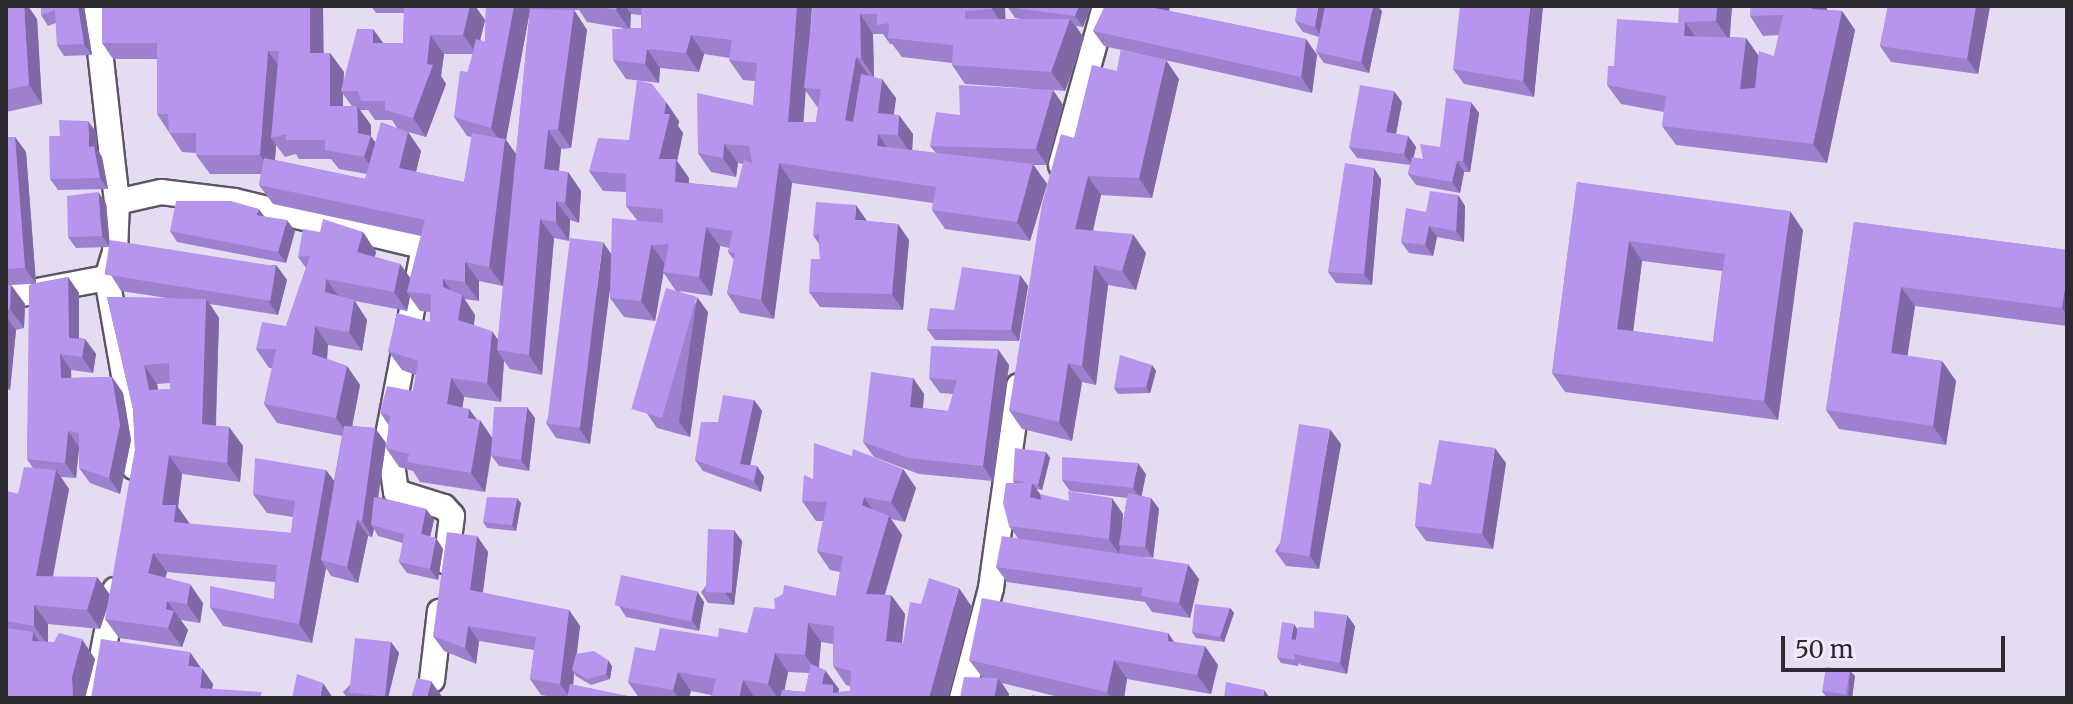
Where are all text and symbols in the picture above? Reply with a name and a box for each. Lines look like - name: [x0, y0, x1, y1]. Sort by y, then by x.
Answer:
- scale bar: [1785, 620, 2009, 670]
- text: 50 m: [1795, 634, 1854, 665]

